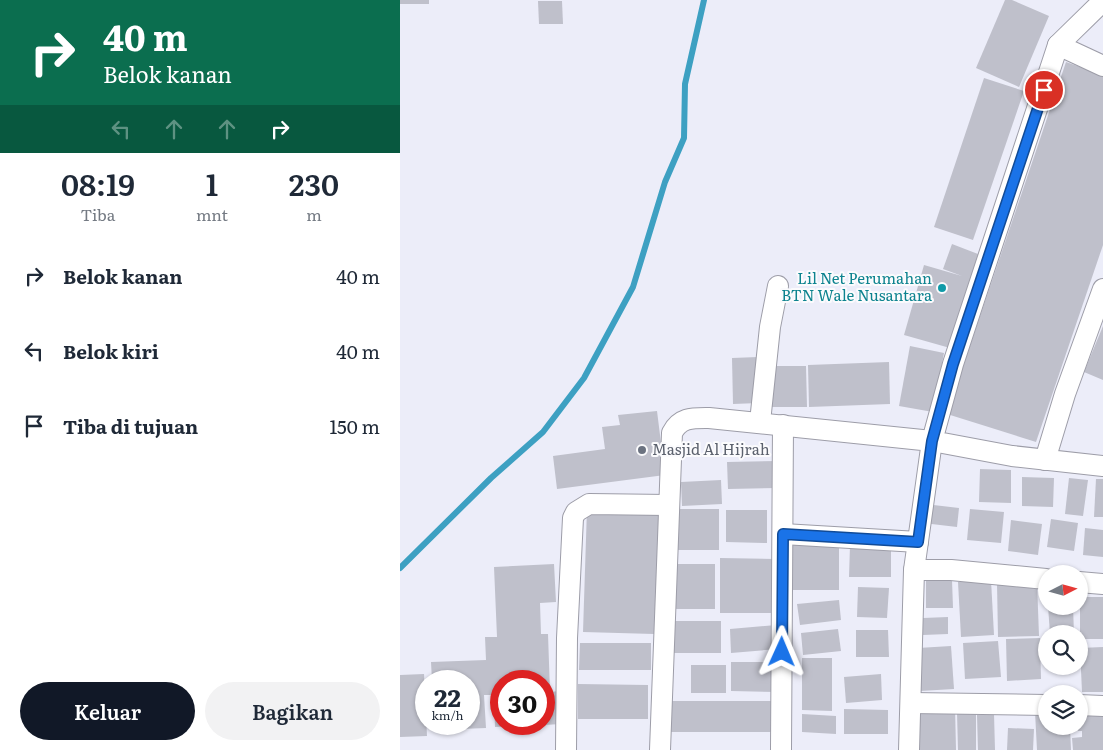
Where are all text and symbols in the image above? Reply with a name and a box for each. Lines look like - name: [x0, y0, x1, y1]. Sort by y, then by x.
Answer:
- text: 40 m: [103, 10, 188, 62]
- icon: right: [20, 20, 85, 85]
- text: Belok kanan: [103, 57, 232, 90]
- pin: [1023, 69, 1065, 111]
- icon: arrive: [1030, 76, 1058, 104]
- icon: left: [107, 115, 135, 143]
- icon: ahead: [160, 115, 188, 143]
- icon: ahead: [213, 115, 241, 143]
- icon: right: [266, 115, 294, 143]
- text: 08:19: [61, 161, 135, 205]
- text: 1: [206, 161, 218, 205]
- text: 230: [289, 161, 339, 205]
- text: Tiba: [80, 202, 115, 226]
- text: mnt: [196, 202, 228, 226]
- text: m: [306, 202, 322, 226]
- icon: right: [20, 262, 48, 290]
- text: Belok kanan: [63, 262, 182, 290]
- text: 40 m: [336, 262, 380, 290]
- place label: Lil Net Perumahan BTN Wale Nusantara: [781, 266, 933, 306]
- marker: Lil Net Perumahan BTN Wale Nusantara: [936, 282, 948, 294]
- icon: left: [20, 337, 48, 365]
- text: Belok kiri: [63, 337, 159, 365]
- text: 40 m: [336, 337, 380, 365]
- icon: arrive: [20, 412, 48, 440]
- text: Tiba di tujuan: [63, 412, 198, 440]
- text: 150 m: [329, 412, 380, 440]
- place label: Masjid Al Hijrah: [652, 437, 770, 460]
- marker: Masjid Al Hijrah: [636, 444, 648, 456]
- north arrow: [1038, 565, 1088, 615]
- map controls: [1038, 565, 1088, 735]
- position arrow: [755, 625, 807, 677]
- button: search: [1038, 625, 1088, 675]
- speed limit sign: 30: [490, 670, 555, 735]
- text: 22: [434, 678, 461, 715]
- button: Keluar: [20, 682, 195, 740]
- button: Bagikan: [205, 682, 380, 740]
- button: layers: [1038, 685, 1088, 735]
- text: km/h: [432, 706, 463, 724]

